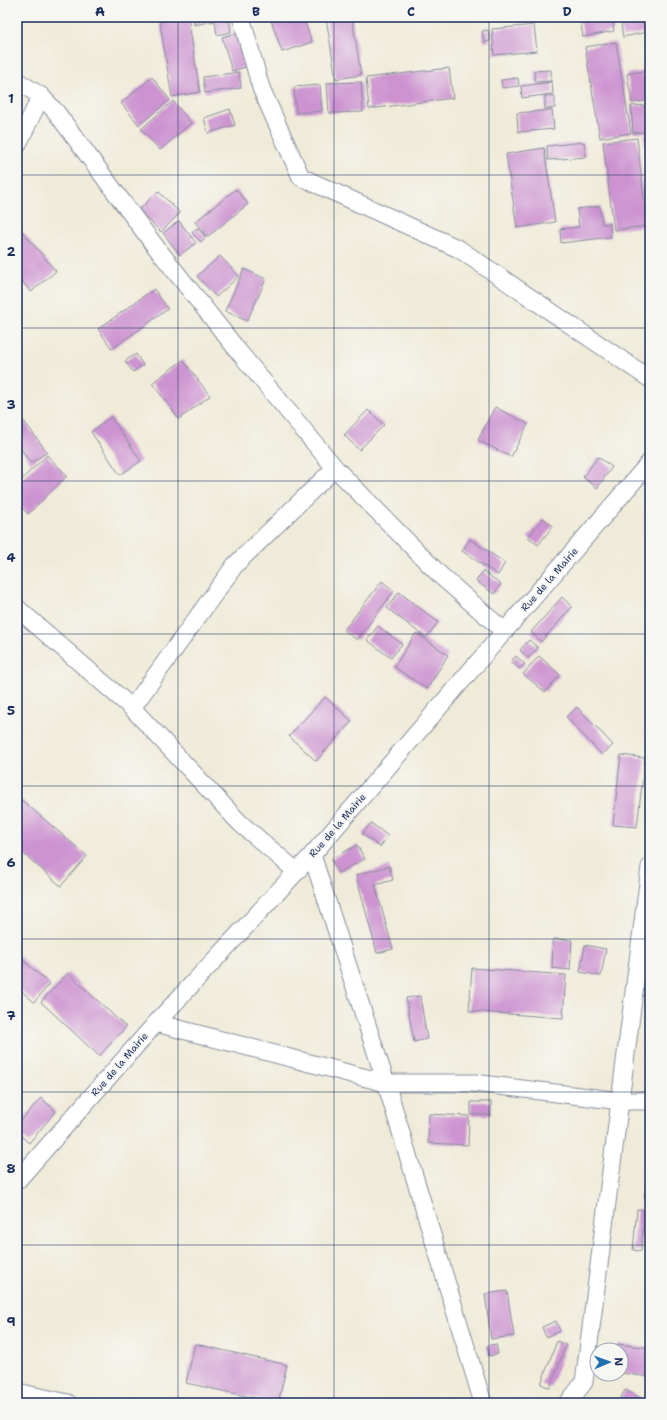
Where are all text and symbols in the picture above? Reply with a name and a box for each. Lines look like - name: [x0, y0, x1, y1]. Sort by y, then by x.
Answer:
- text: A: [95, 3, 105, 20]
- text: B: [252, 3, 260, 20]
- text: C: [407, 3, 415, 20]
- text: D: [562, 3, 572, 20]
- text: 1: [8, 90, 14, 107]
- text: 2: [6, 243, 16, 260]
- text: 3: [6, 396, 16, 413]
- street label: Rue de la Mairie: [518, 544, 581, 614]
- text: 4: [6, 549, 16, 566]
- text: 5: [7, 702, 15, 719]
- street label: Rue de la Mairie: [306, 790, 369, 860]
- text: 6: [6, 854, 16, 871]
- text: 7: [6, 1007, 16, 1024]
- street label: Rue de la Mairie: [88, 1029, 151, 1099]
- text: 8: [6, 1160, 16, 1177]
- text: 9: [6, 1313, 16, 1330]
- north arrow: [589, 1342, 629, 1382]
- text: N: [611, 1357, 626, 1367]

